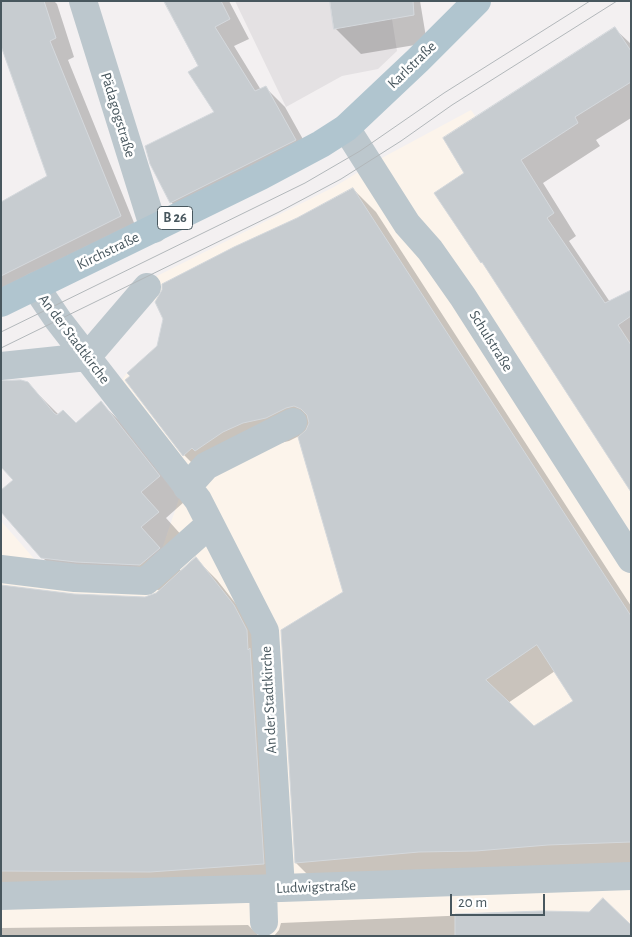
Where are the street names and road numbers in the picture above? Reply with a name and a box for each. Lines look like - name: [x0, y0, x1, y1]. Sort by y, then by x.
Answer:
- street label: Karlstraße: [384, 37, 440, 93]
- street label: Pädagogstraße: [97, 70, 139, 160]
- road number: B 26: [158, 207, 192, 230]
- street label: Kirchstraße: [74, 228, 142, 274]
- street label: An der Stadtkirche: [34, 291, 114, 387]
- street label: Schulstraße: [465, 307, 517, 375]
- street label: An der Stadtkirche: [257, 646, 281, 754]
- street label: Ludwigstraße: [276, 877, 356, 897]

